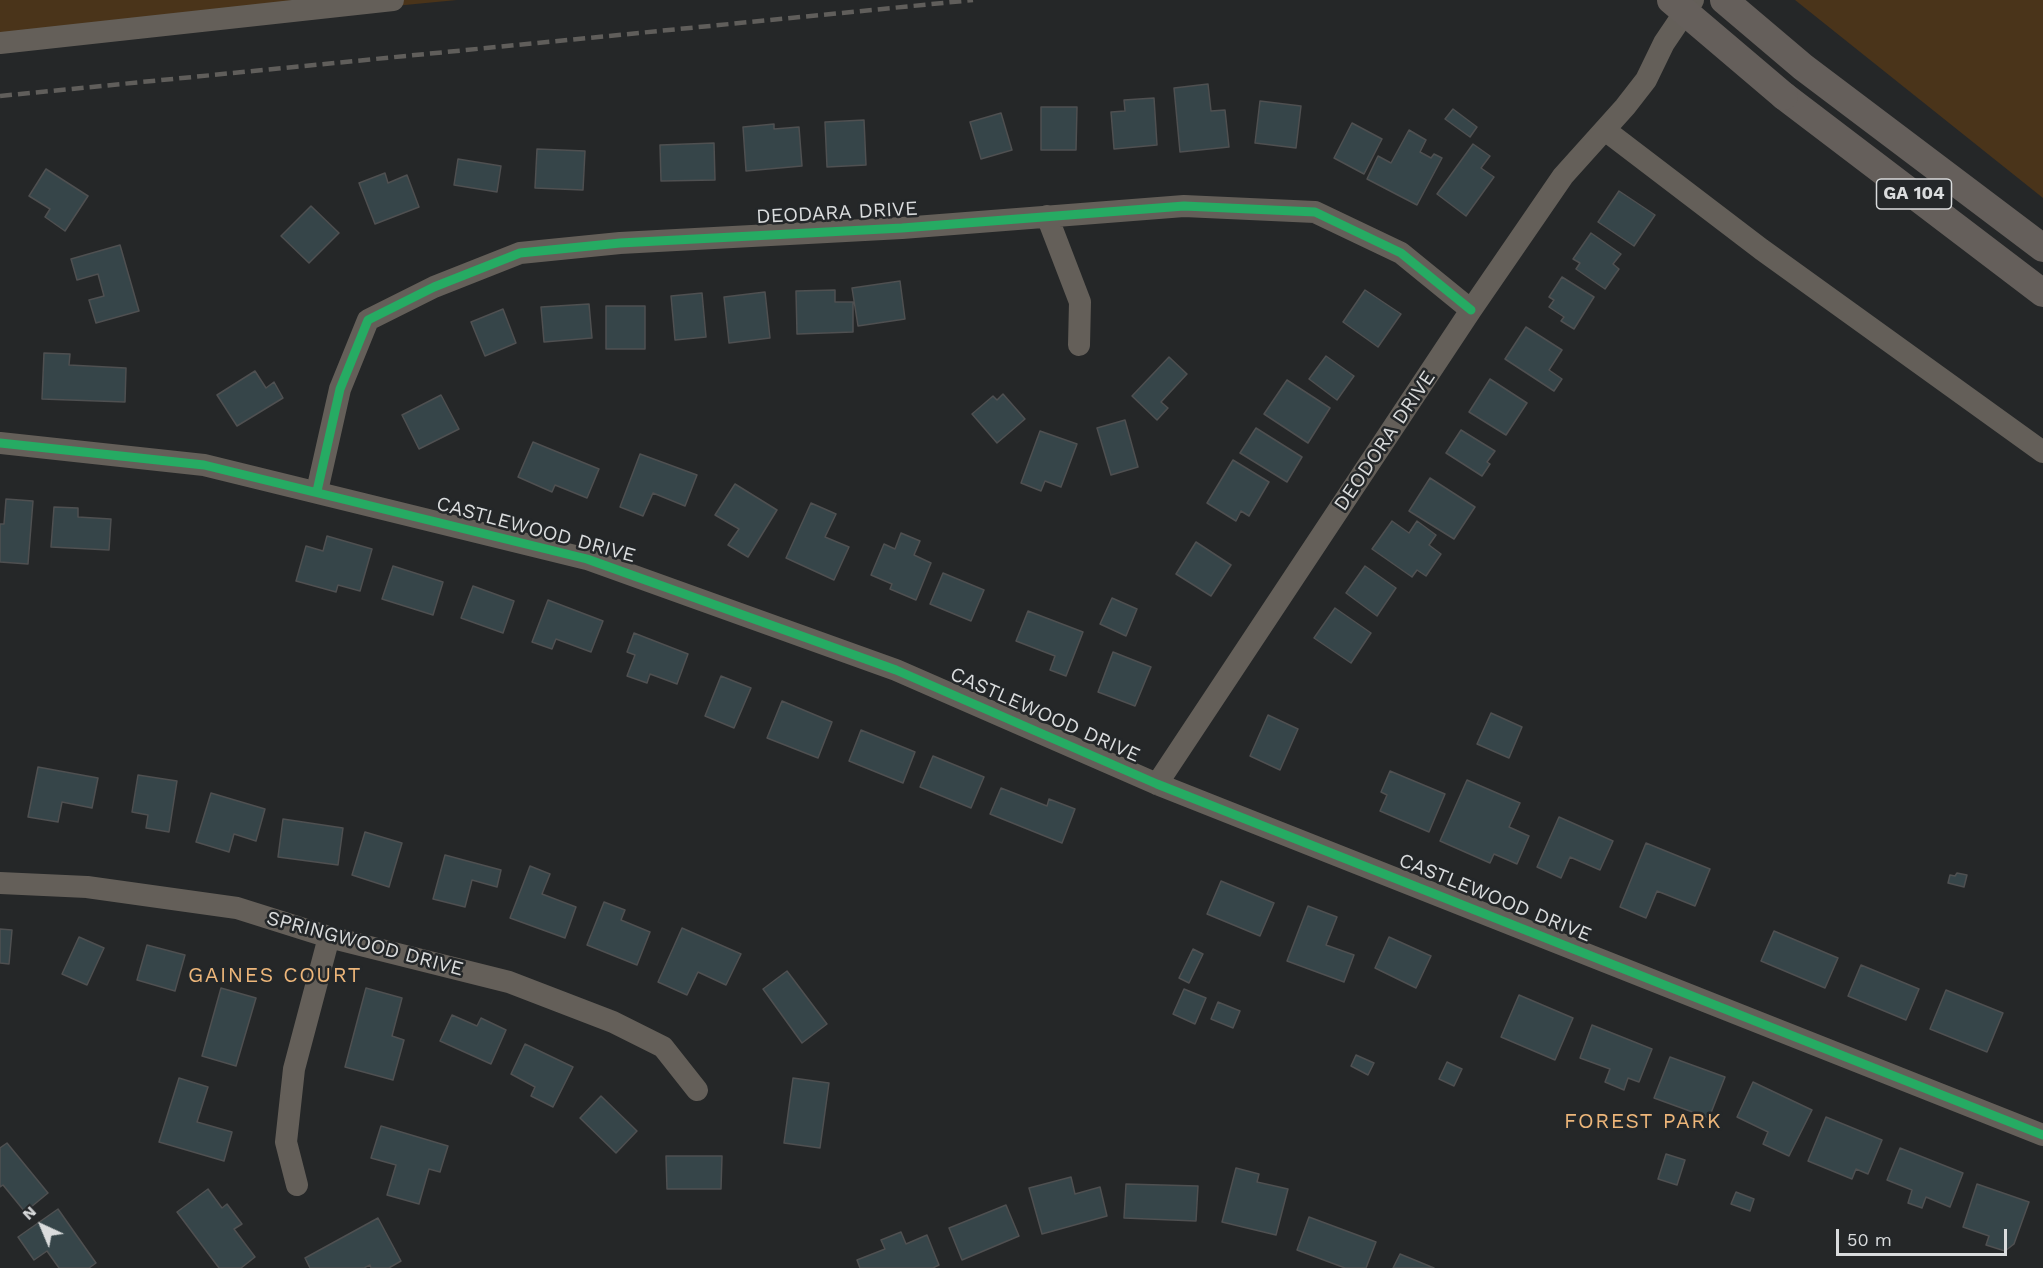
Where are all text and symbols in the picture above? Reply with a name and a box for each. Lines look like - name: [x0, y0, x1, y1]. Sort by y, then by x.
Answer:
- road number: GA 104: [1876, 179, 1952, 209]
- street label: DEODARA DRIVE: [756, 197, 918, 229]
- street label: DEODORA DRIVE: [1329, 366, 1441, 516]
- street label: CASTLEWOOD DRIVE: [434, 492, 638, 568]
- street label: CASTLEWOOD DRIVE: [946, 662, 1144, 768]
- street label: CASTLEWOOD DRIVE: [1395, 848, 1595, 948]
- street label: SPRINGWOOD DRIVE: [264, 906, 466, 982]
- district label: GAINES COURT: [188, 963, 362, 989]
- district label: FOREST PARK: [1564, 1109, 1722, 1135]
- north arrow: [12, 1196, 72, 1256]
- text: N: [18, 1202, 40, 1224]
- scale bar: [1839, 1217, 2010, 1255]
- text: 50 m: [1847, 1229, 1892, 1250]

